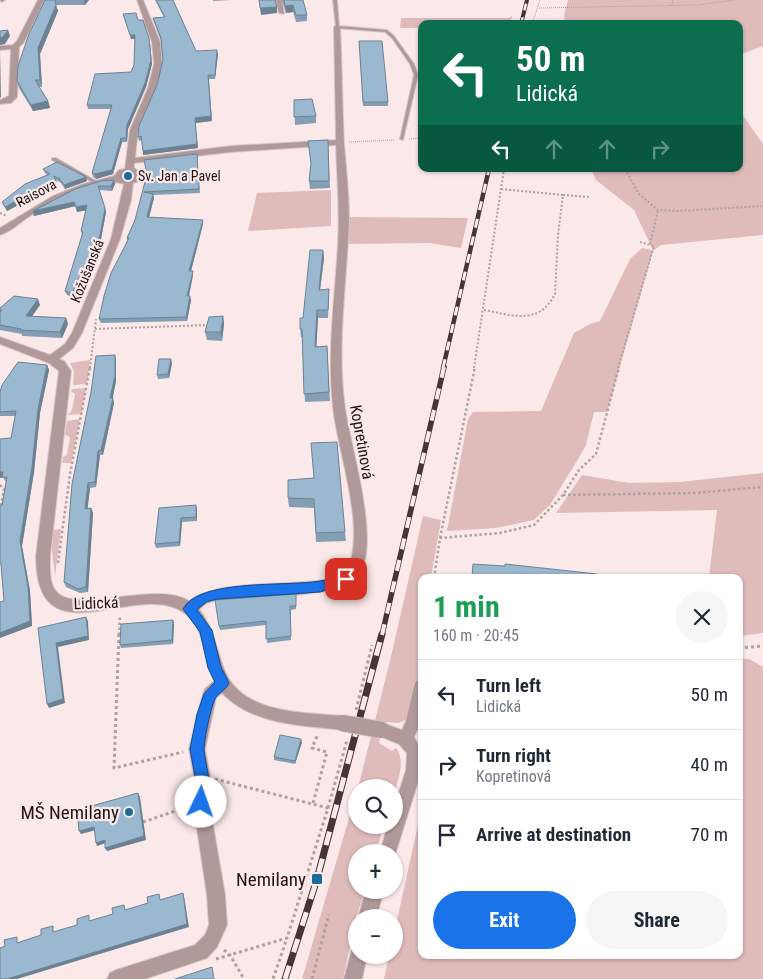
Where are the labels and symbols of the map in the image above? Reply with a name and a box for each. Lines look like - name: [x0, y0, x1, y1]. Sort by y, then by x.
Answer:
- place label: Sv. Jan a Pavel: [138, 168, 221, 184]
- marker: Sv. Jan a Pavel: [122, 170, 134, 182]
- street label: Raisova: [13, 176, 59, 210]
- street label: Kožušanská: [67, 237, 107, 305]
- street label: Kopretinová: [346, 403, 378, 481]
- pin: [325, 558, 367, 600]
- street label: Lidická: [73, 593, 119, 613]
- position arrow: [174, 775, 226, 827]
- place label: MŠ Nemilany: [21, 801, 119, 824]
- marker: MŠ Nemilany: [123, 806, 135, 818]
- place label: Nemilany: [236, 868, 306, 891]
- marker: Nemilany: [310, 872, 324, 886]

